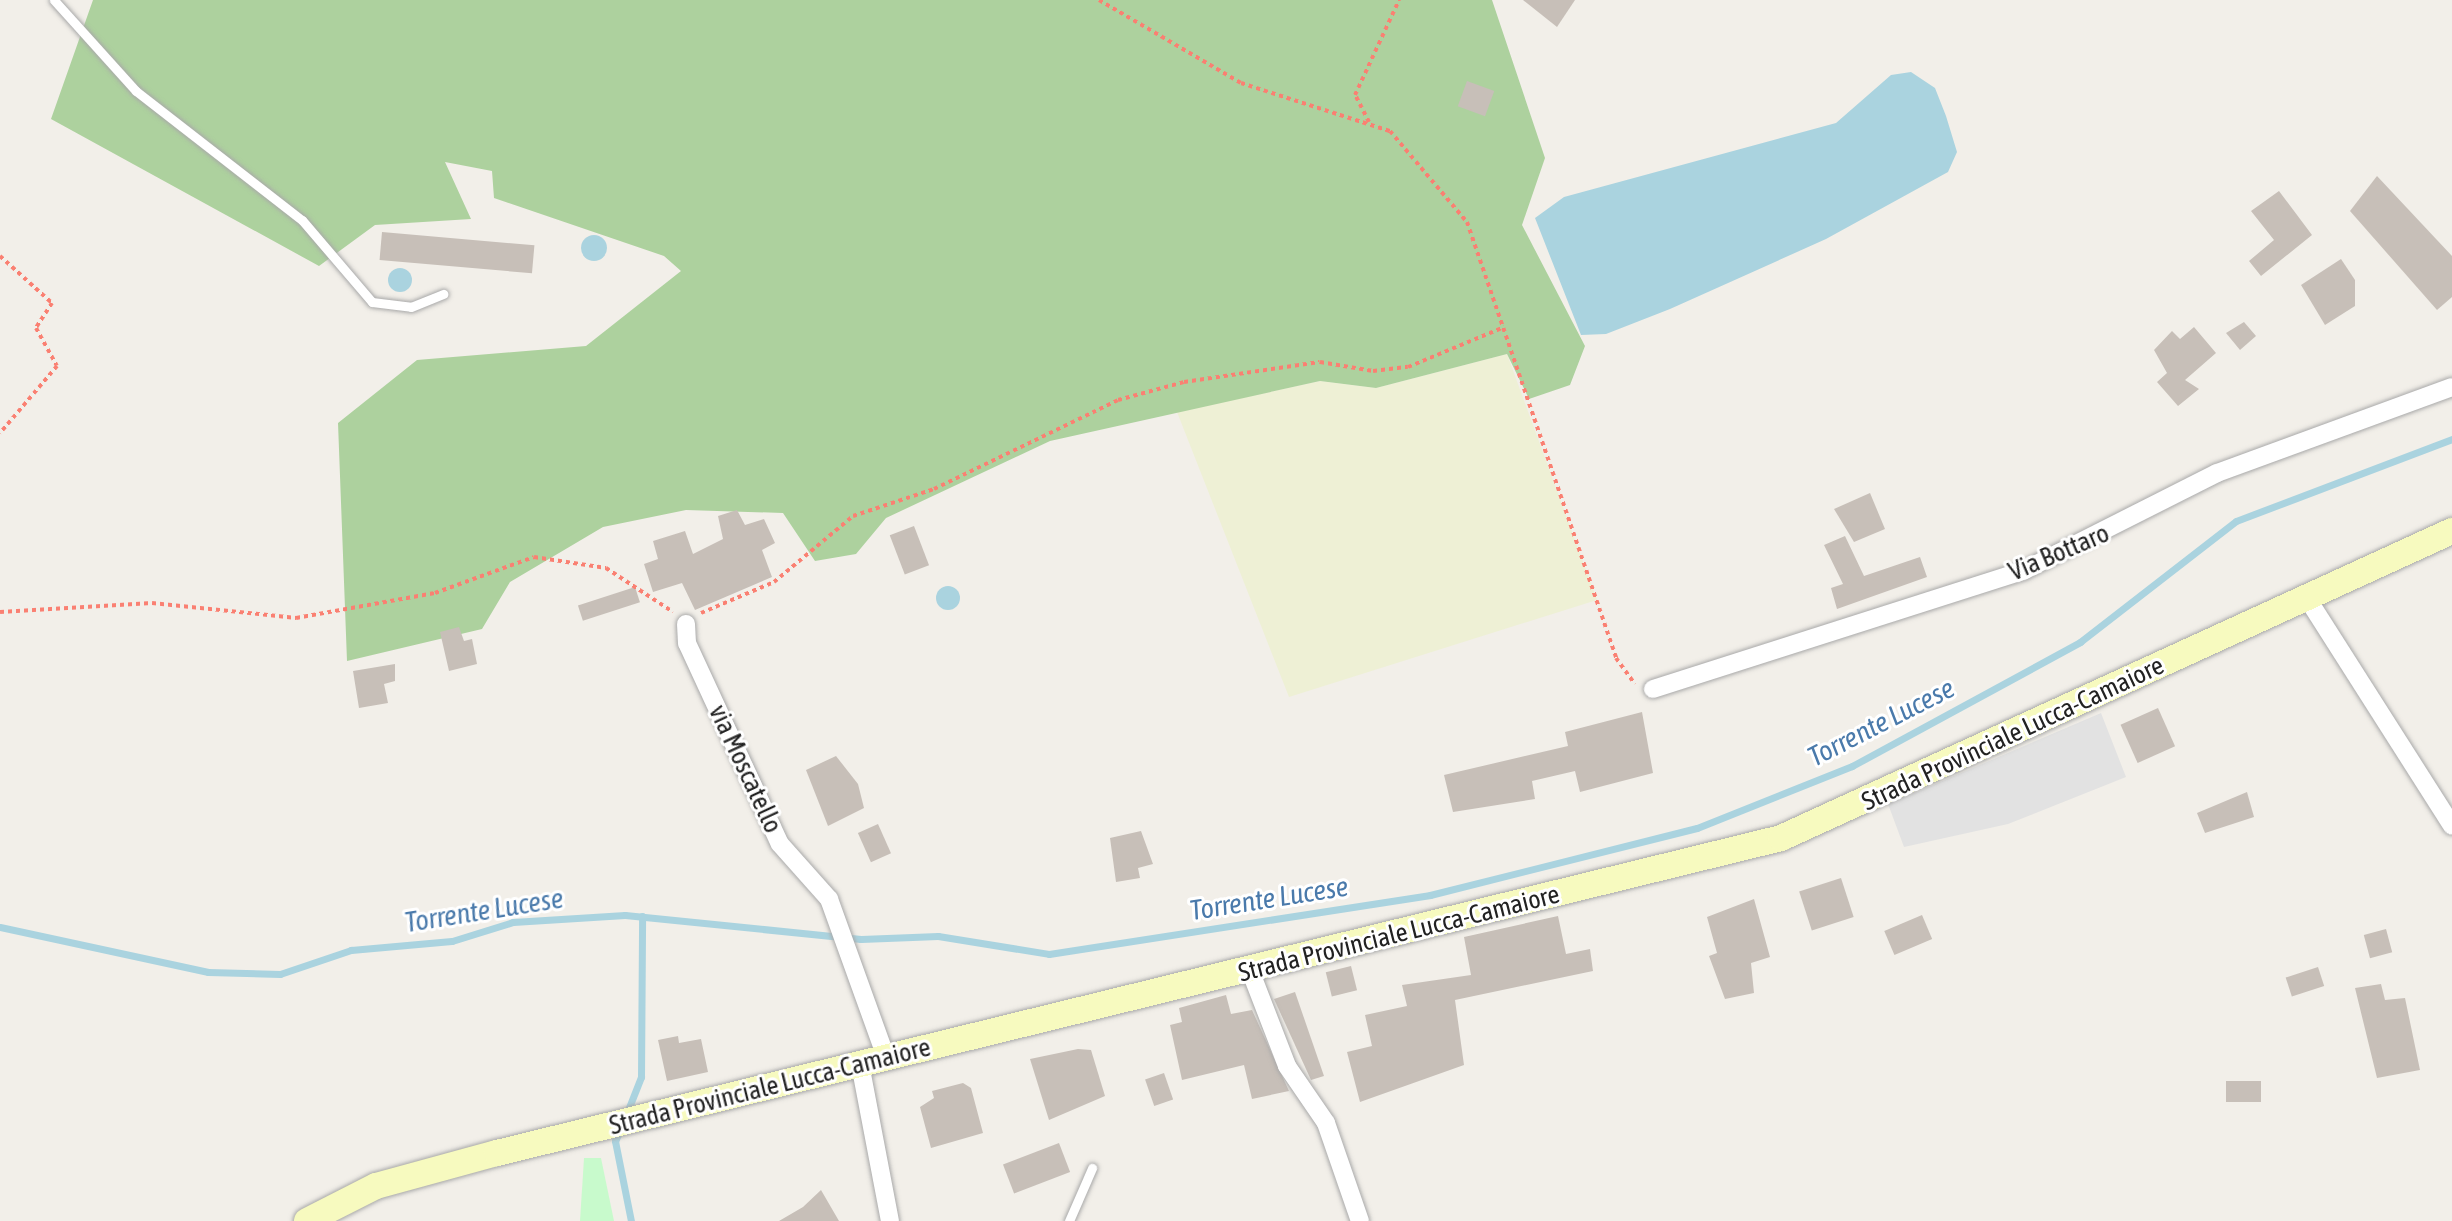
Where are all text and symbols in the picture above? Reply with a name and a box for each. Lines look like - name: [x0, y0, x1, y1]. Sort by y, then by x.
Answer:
- street label: Via Bottaro: [2004, 518, 2114, 588]
- street label: Strada Provinciale Lucca-Camaiore: [1857, 650, 2169, 818]
- water label: Torrente Lucese: [1802, 671, 1960, 773]
- street label: via Moscatello: [702, 700, 788, 838]
- water label: Torrente Lucese: [1187, 869, 1351, 927]
- street label: Strada Provinciale Lucca-Camaiore: [1235, 879, 1563, 989]
- water label: Torrente Lucese: [402, 881, 566, 939]
- street label: Strada Provinciale Lucca-Camaiore: [606, 1032, 934, 1142]

